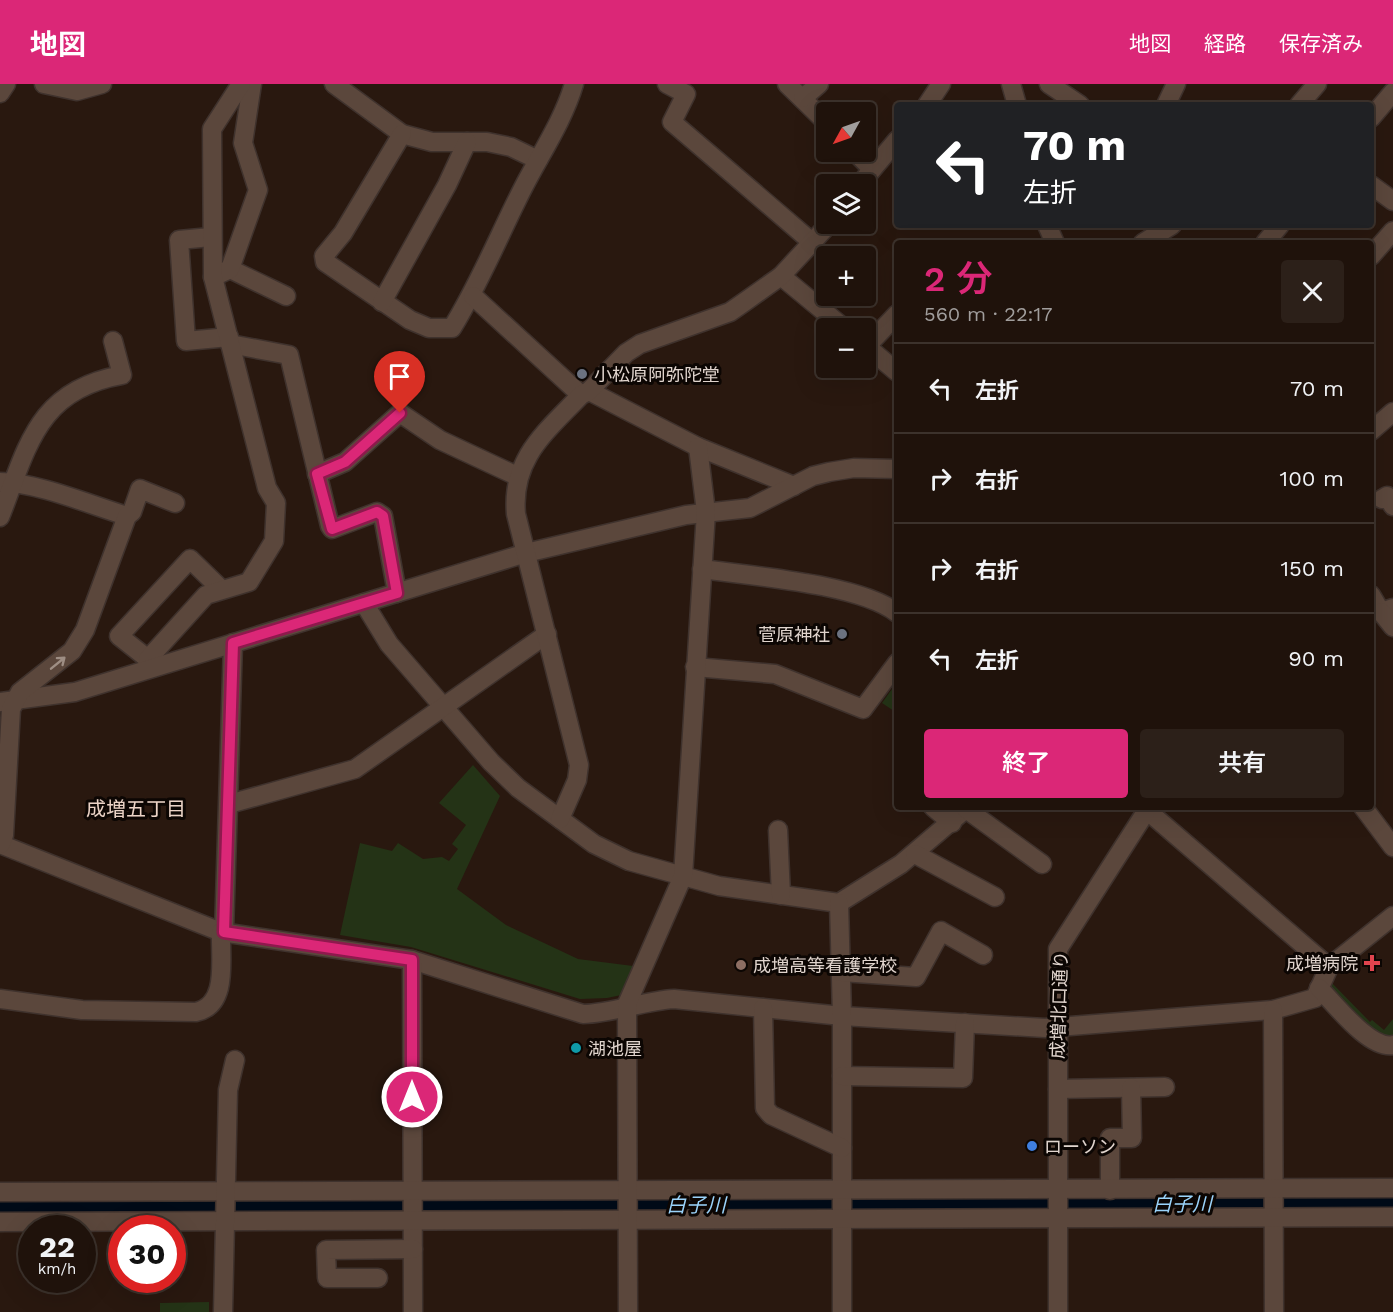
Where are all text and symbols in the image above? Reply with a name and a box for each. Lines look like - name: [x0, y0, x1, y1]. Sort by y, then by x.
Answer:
- text: 地図: [30, 28, 86, 61]
- text: 地図: [1129, 31, 1171, 56]
- text: 経路: [1204, 31, 1246, 56]
- text: 保存済み: [1279, 31, 1363, 56]
- north arrow: [816, 102, 876, 162]
- map controls: [816, 102, 876, 378]
- text: 70 m: [1023, 121, 1126, 170]
- icon: left: [924, 126, 1002, 204]
- button: layers: [816, 174, 876, 234]
- text: 左折: [1023, 177, 1077, 209]
- button: +: [816, 246, 876, 306]
- text: 2 分: [924, 258, 992, 300]
- button: close: [1281, 260, 1344, 323]
- text: 560 m · 22:17: [924, 302, 1053, 326]
- button: −: [816, 318, 876, 378]
- pin: [374, 351, 425, 413]
- icon: arrive: [383, 360, 416, 393]
- place label: 小松原阿弥陀堂: [594, 364, 720, 385]
- marker: 小松原阿弥陀堂: [575, 367, 589, 381]
- icon: left: [924, 372, 957, 405]
- text: 70 m: [1290, 376, 1344, 401]
- text: 左折: [975, 378, 1019, 403]
- icon: right: [924, 462, 957, 495]
- text: 100 m: [1280, 466, 1344, 491]
- text: 右折: [975, 468, 1019, 493]
- icon: right: [924, 552, 957, 585]
- text: 150 m: [1280, 556, 1344, 581]
- text: 右折: [975, 558, 1019, 583]
- place label: 菅原神社: [758, 624, 830, 645]
- marker: 菅原神社: [835, 627, 849, 641]
- icon: left: [924, 642, 957, 675]
- text: 90 m: [1288, 646, 1344, 671]
- text: 左折: [975, 648, 1019, 673]
- one-way arrow: [49, 656, 65, 669]
- button: 終了: [924, 729, 1128, 798]
- button: 共有: [1140, 729, 1344, 798]
- district label: 成増五丁目: [86, 797, 186, 821]
- street label: 成増北口通り: [1047, 951, 1071, 1059]
- place label: 成増病院: [1286, 953, 1358, 974]
- marker: 成増病院: [1363, 954, 1381, 972]
- place label: 成増高等看護学校: [753, 955, 897, 976]
- marker: 成増高等看護学校: [734, 958, 748, 972]
- place label: 湖池屋: [588, 1038, 642, 1059]
- marker: 湖池屋: [569, 1041, 583, 1055]
- position arrow: [380, 1065, 444, 1129]
- place label: ローソン: [1044, 1136, 1116, 1157]
- marker: ローソン: [1025, 1139, 1039, 1153]
- water label: 白子川: [1152, 1192, 1214, 1216]
- water label: 白子川: [666, 1193, 728, 1217]
- speed limit sign: 30: [108, 1215, 186, 1293]
- text: 22: [39, 1229, 75, 1264]
- text: km/h: [38, 1260, 76, 1278]

